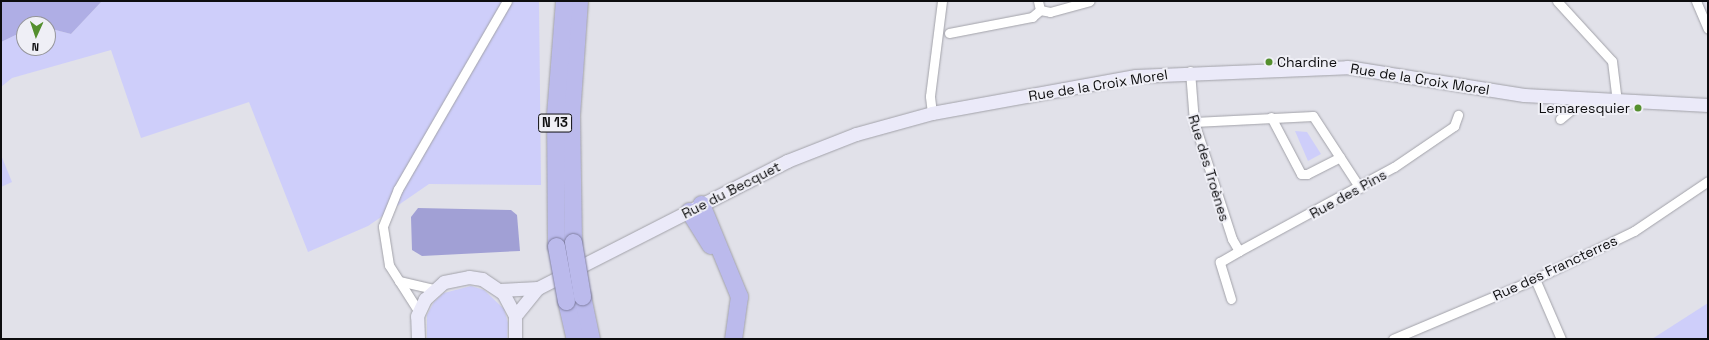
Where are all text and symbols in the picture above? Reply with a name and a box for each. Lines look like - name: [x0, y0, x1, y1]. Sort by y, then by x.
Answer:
- north arrow: [16, 16, 56, 56]
- text: N: [31, 40, 39, 54]
- place label: Chardine: [1277, 54, 1337, 70]
- marker: Chardine: [1264, 57, 1274, 67]
- street label: Rue de la Croix Morel: [1349, 60, 1491, 98]
- street label: Rue de la Croix Morel: [1027, 66, 1169, 104]
- place label: Lemaresquier: [1539, 100, 1630, 116]
- marker: Lemaresquier: [1633, 103, 1643, 113]
- road number: N 13: [538, 112, 572, 134]
- street label: Rue des Troènes: [1185, 112, 1233, 224]
- street label: Rue du Becquet: [679, 158, 783, 222]
- street label: Rue des Pins: [1307, 166, 1389, 222]
- street label: Rue des Francterres: [1490, 232, 1620, 304]

